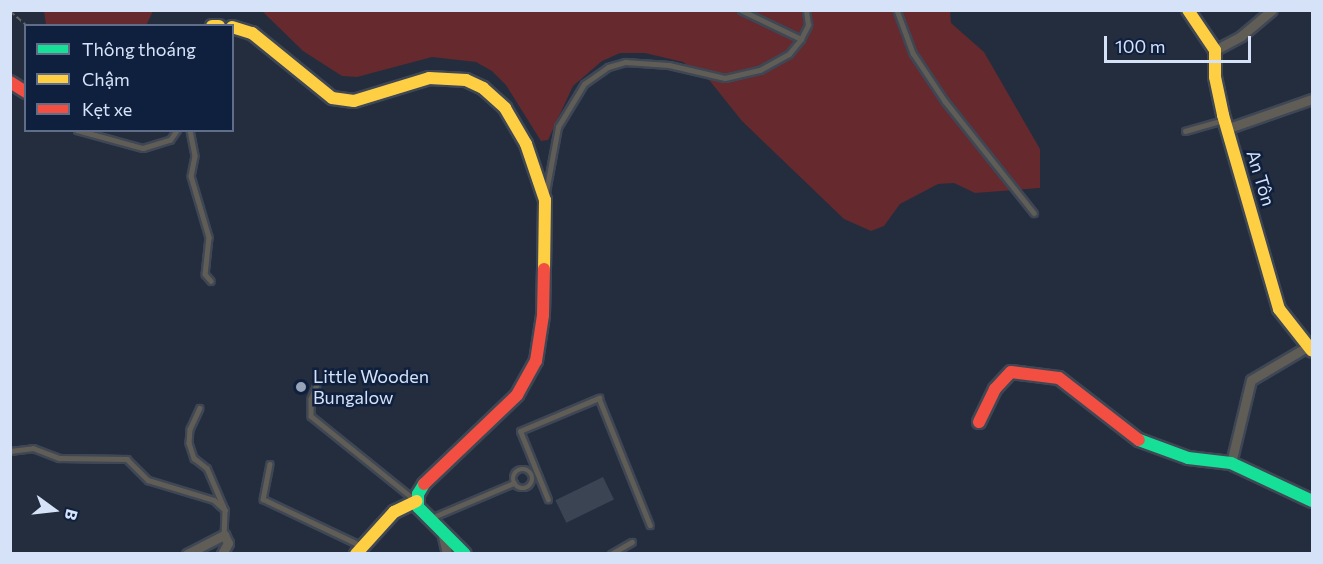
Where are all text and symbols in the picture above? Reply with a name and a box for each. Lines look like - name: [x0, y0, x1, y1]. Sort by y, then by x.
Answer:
- legend: [24, 24, 234, 132]
- scale bar: [1107, 24, 1254, 62]
- text: 100 m: [1115, 35, 1165, 57]
- text: Thông thoáng: [82, 38, 196, 60]
- text: Chậm: [82, 68, 130, 90]
- text: Kẹt xe: [82, 98, 132, 120]
- street label: An Tôn: [1242, 147, 1280, 209]
- place label: Little Wooden Bungalow: [313, 366, 429, 409]
- marker: Little Wooden Bungalow: [294, 380, 308, 394]
- north arrow: [24, 480, 84, 540]
- text: B: [61, 507, 82, 522]

